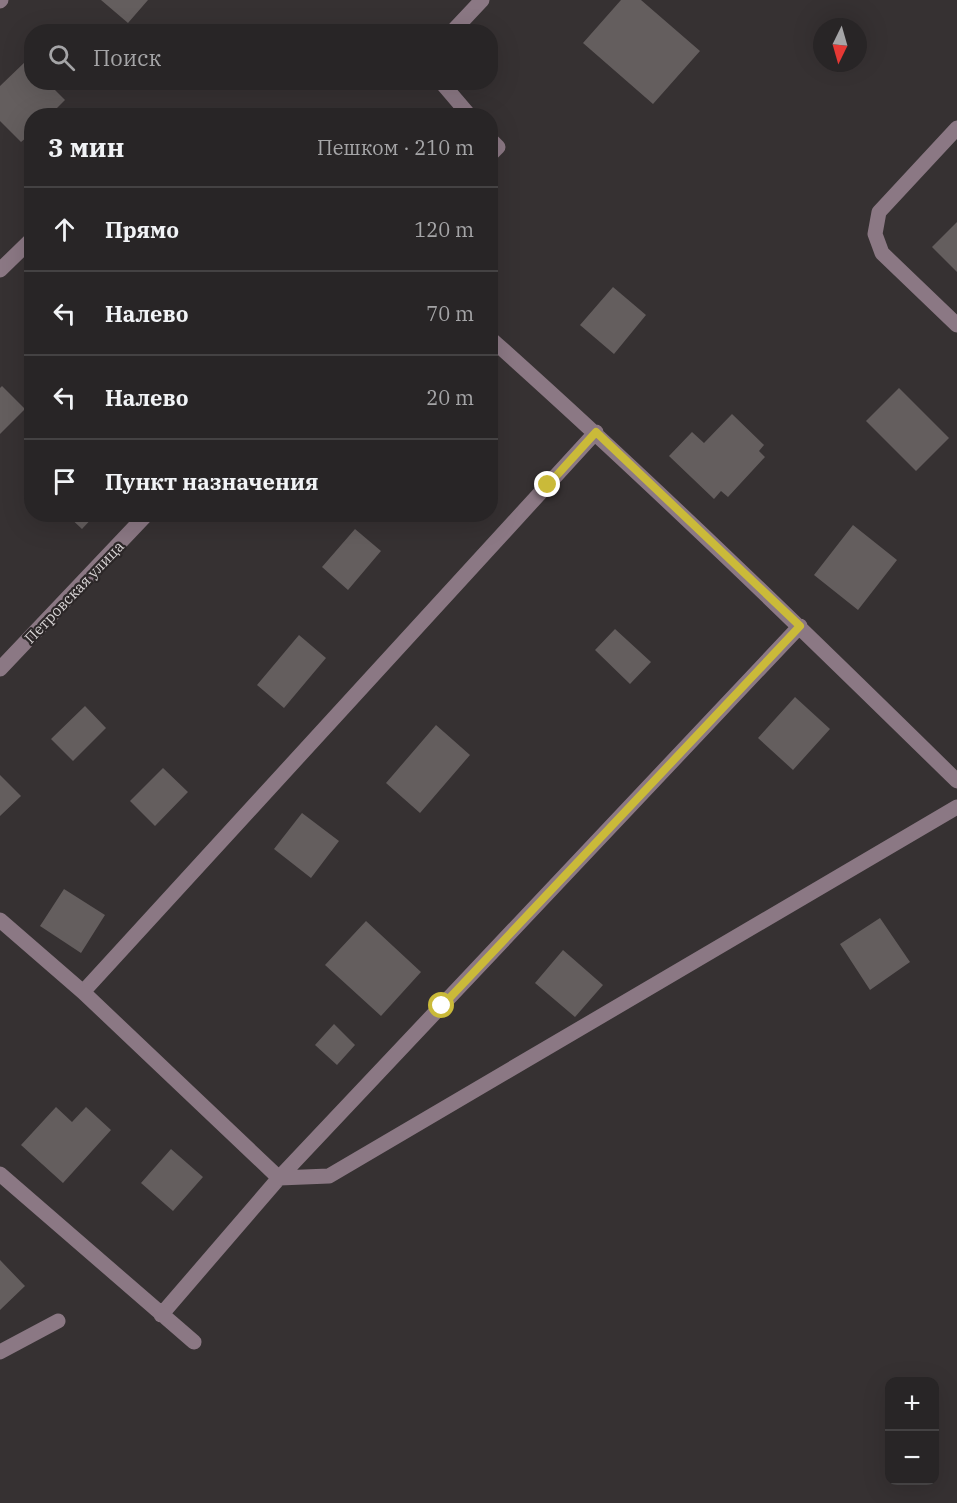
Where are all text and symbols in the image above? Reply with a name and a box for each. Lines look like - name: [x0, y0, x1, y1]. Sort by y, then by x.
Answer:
- north arrow: [813, 18, 867, 72]
- search box: [24, 24, 498, 90]
- icon: search: [45, 41, 78, 74]
- text: Поиск: [93, 43, 161, 72]
- text: 3 мин: [48, 130, 124, 164]
- text: Пешком · 210 m: [317, 134, 474, 161]
- icon: ahead: [48, 213, 81, 246]
- text: Прямо: [105, 215, 179, 244]
- text: 120 m: [414, 216, 474, 243]
- icon: left: [48, 297, 81, 330]
- text: Налево: [105, 299, 189, 328]
- text: 70 m: [426, 300, 474, 327]
- icon: left: [48, 381, 81, 414]
- text: Налево: [105, 383, 189, 412]
- text: 20 m: [426, 384, 474, 411]
- icon: arrive: [48, 465, 81, 498]
- text: Пункт назначения: [105, 467, 319, 496]
- route end: [534, 471, 560, 497]
- street label: Петровская улица: [20, 537, 128, 647]
- route start: [428, 992, 454, 1018]
- map controls: [885, 1377, 939, 1485]
- button: +: [885, 1377, 939, 1431]
- button: −: [885, 1431, 939, 1485]

